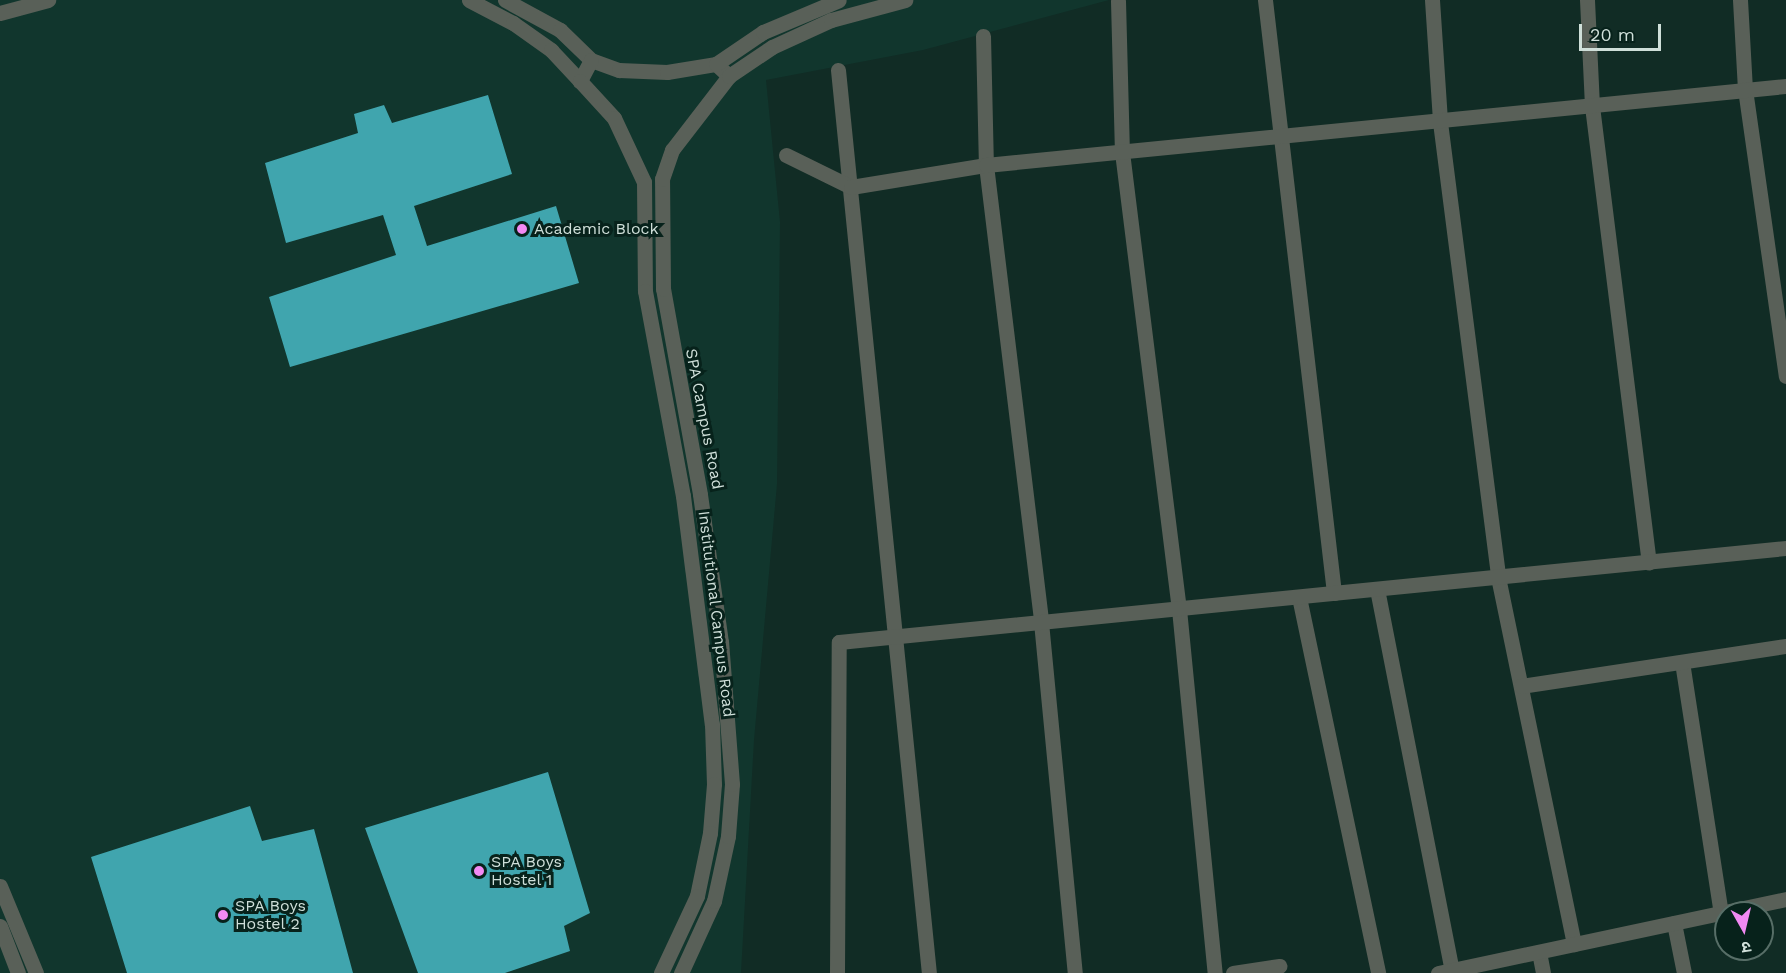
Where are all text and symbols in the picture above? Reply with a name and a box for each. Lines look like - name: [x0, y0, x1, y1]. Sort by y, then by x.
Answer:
- scale bar: [1582, 12, 1664, 50]
- text: 20 m: [1590, 24, 1635, 45]
- place label: Academic Block: [534, 219, 659, 239]
- marker: Academic Block: [515, 222, 529, 236]
- street label: SPA Campus Road: [681, 347, 727, 491]
- street label: Institutional Campus Road: [694, 509, 738, 719]
- place label: SPA Boys Hostel 1: [491, 852, 563, 890]
- marker: SPA Boys Hostel 1: [472, 864, 486, 878]
- place label: SPA Boys Hostel 2: [235, 896, 307, 934]
- north arrow: [1714, 901, 1774, 961]
- marker: SPA Boys Hostel 2: [216, 908, 230, 922]
- text: उ: [1740, 937, 1752, 957]

